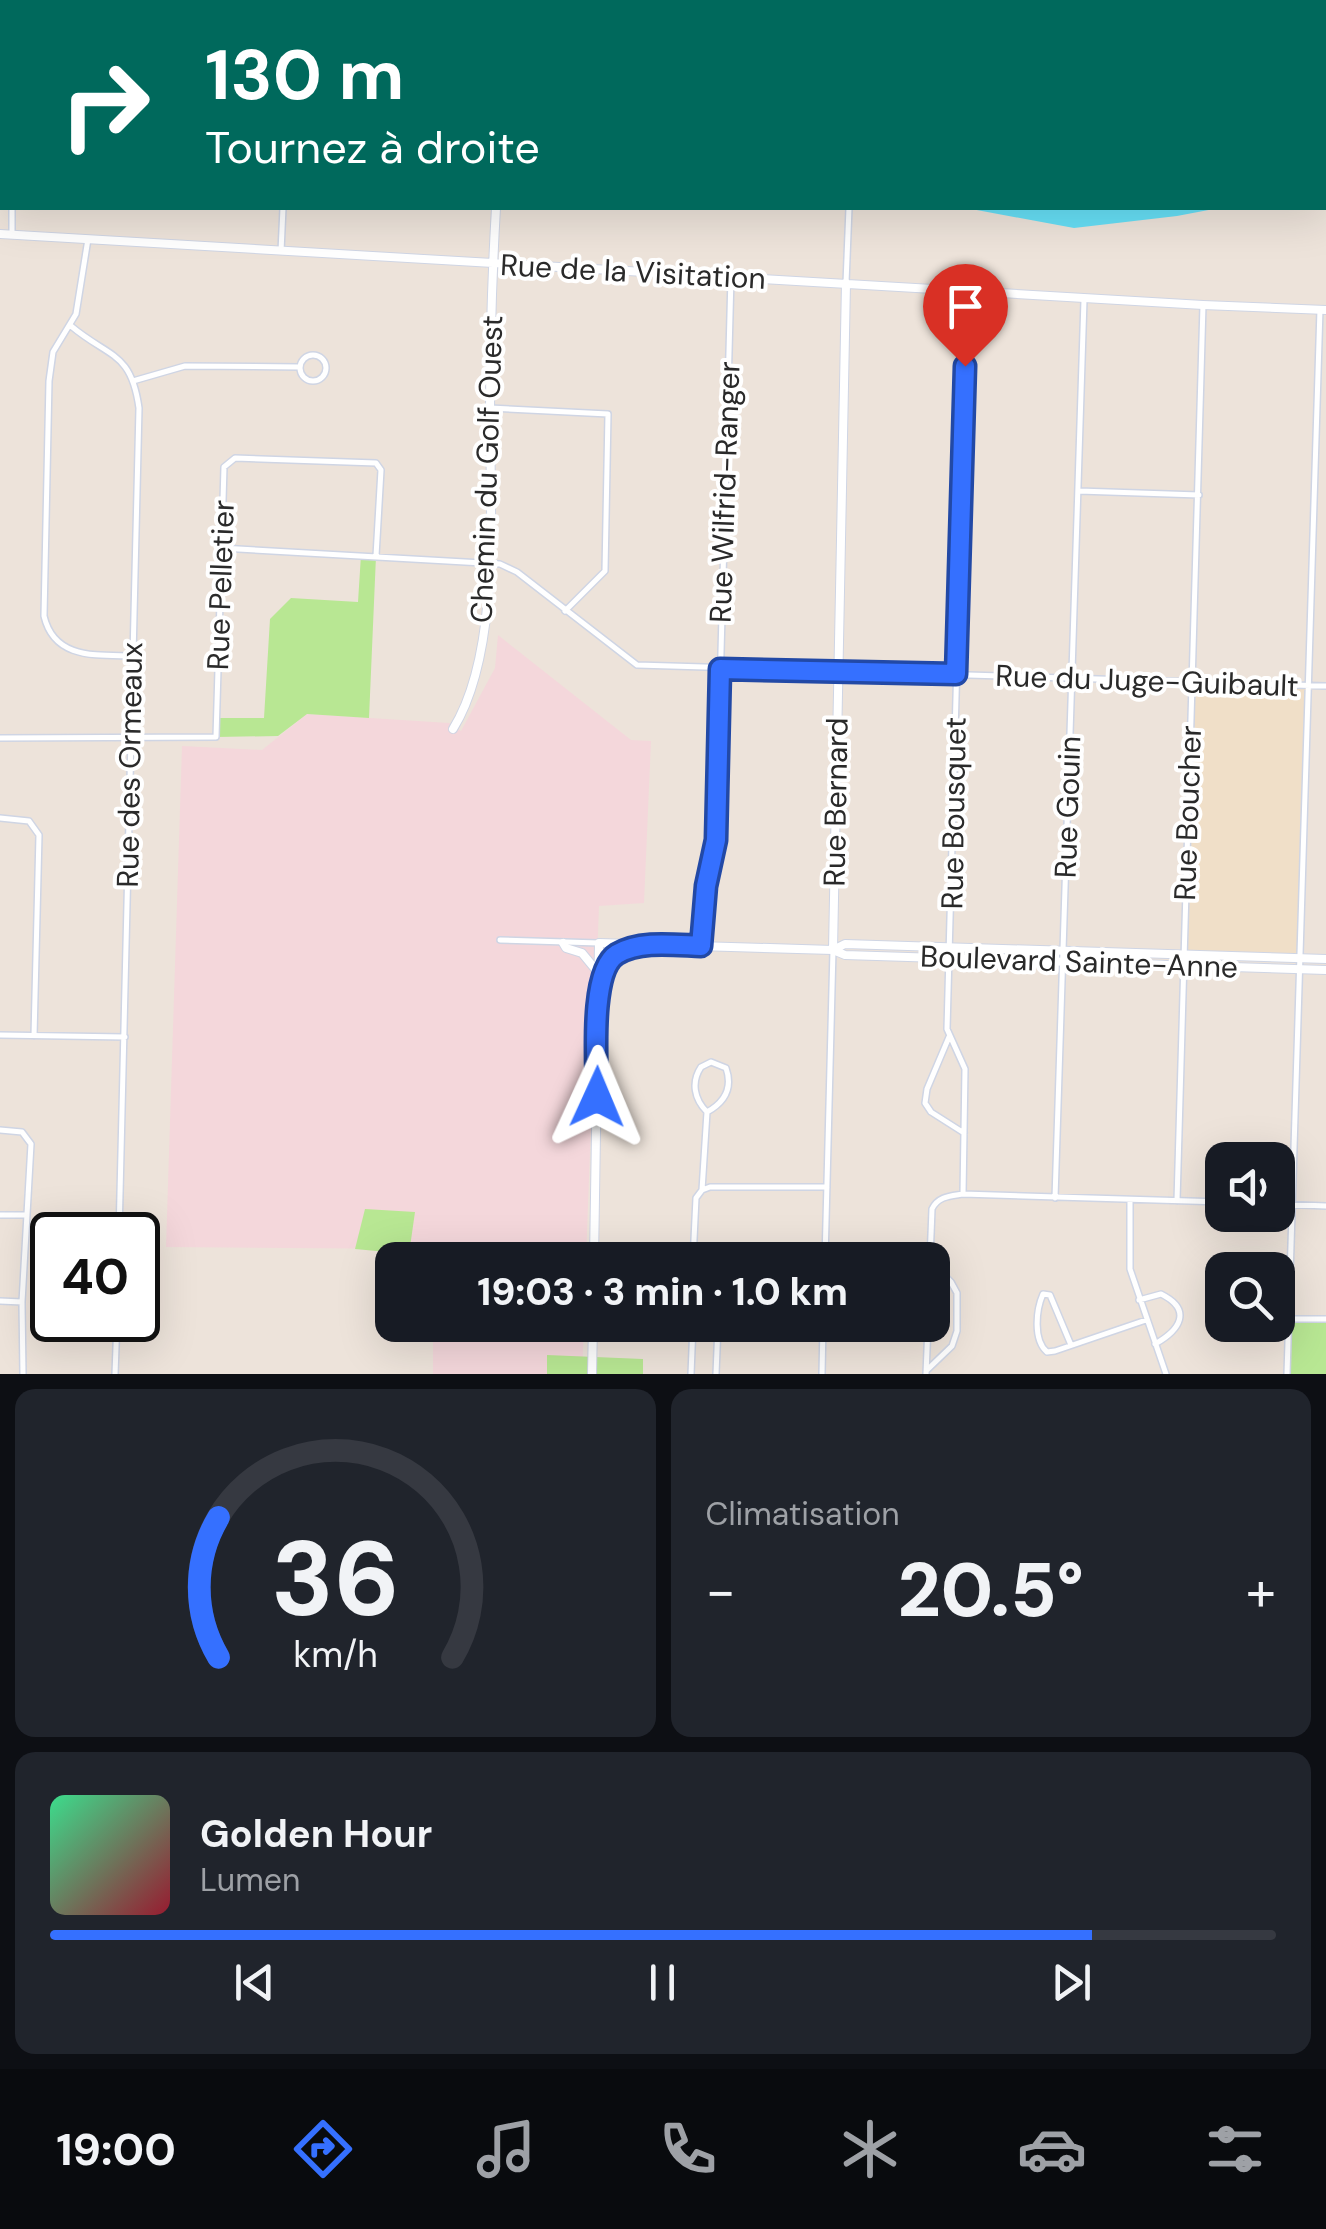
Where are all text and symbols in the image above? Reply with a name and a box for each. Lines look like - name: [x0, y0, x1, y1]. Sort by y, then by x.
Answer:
- text: 130 m: [205, 30, 404, 121]
- icon: right: [40, 40, 170, 170]
- text: Tournez à droite: [205, 118, 540, 177]
- street label: Rue de la Visitation: [499, 245, 767, 298]
- pin: [923, 264, 1008, 367]
- icon: arrive: [938, 279, 993, 334]
- street label: Chemin du Golf Ouest: [462, 314, 511, 624]
- street label: Rue Wilfrid-Ranger: [700, 361, 749, 623]
- street label: Rue Pelletier: [198, 499, 243, 671]
- street label: Rue des Ormeaux: [108, 642, 151, 888]
- street label: Rue du Juge-Guibault: [995, 656, 1299, 705]
- street label: Rue Bousquet: [932, 716, 975, 910]
- street label: Rue Bernard: [815, 717, 856, 887]
- street label: Rue Boucher: [1165, 725, 1210, 901]
- street label: Rue Gouin: [1046, 735, 1089, 879]
- street label: Boulevard Sainte-Anne: [919, 936, 1239, 987]
- position arrow: [545, 1045, 649, 1149]
- map controls: [1205, 1142, 1295, 1342]
- button: sound: [1205, 1142, 1295, 1232]
- speed limit sign: 40: [30, 1212, 160, 1342]
- button: search: [1205, 1252, 1295, 1342]
- text: 19:03 · 3 min · 1.0 km: [477, 1267, 848, 1317]
- text: Climatisation: [706, 1493, 900, 1535]
- text: 36: [271, 1512, 400, 1647]
- text: 20.5°: [898, 1542, 1084, 1639]
- text: −: [706, 1555, 736, 1627]
- text: +: [1246, 1555, 1276, 1627]
- text: km/h: [293, 1632, 377, 1678]
- text: Golden Hour: [200, 1809, 432, 1859]
- text: Lumen: [200, 1859, 300, 1901]
- icon: previous: [227, 1955, 282, 2010]
- icon: pause: [635, 1955, 690, 2010]
- icon: next: [1044, 1955, 1099, 2010]
- icon: directions: [288, 2114, 358, 2184]
- icon: music: [471, 2114, 541, 2184]
- icon: phone: [653, 2114, 723, 2184]
- icon: climate: [835, 2114, 905, 2184]
- icon: car: [1017, 2114, 1087, 2184]
- icon: filters: [1200, 2114, 1270, 2184]
- text: 19:00: [56, 2120, 176, 2179]

